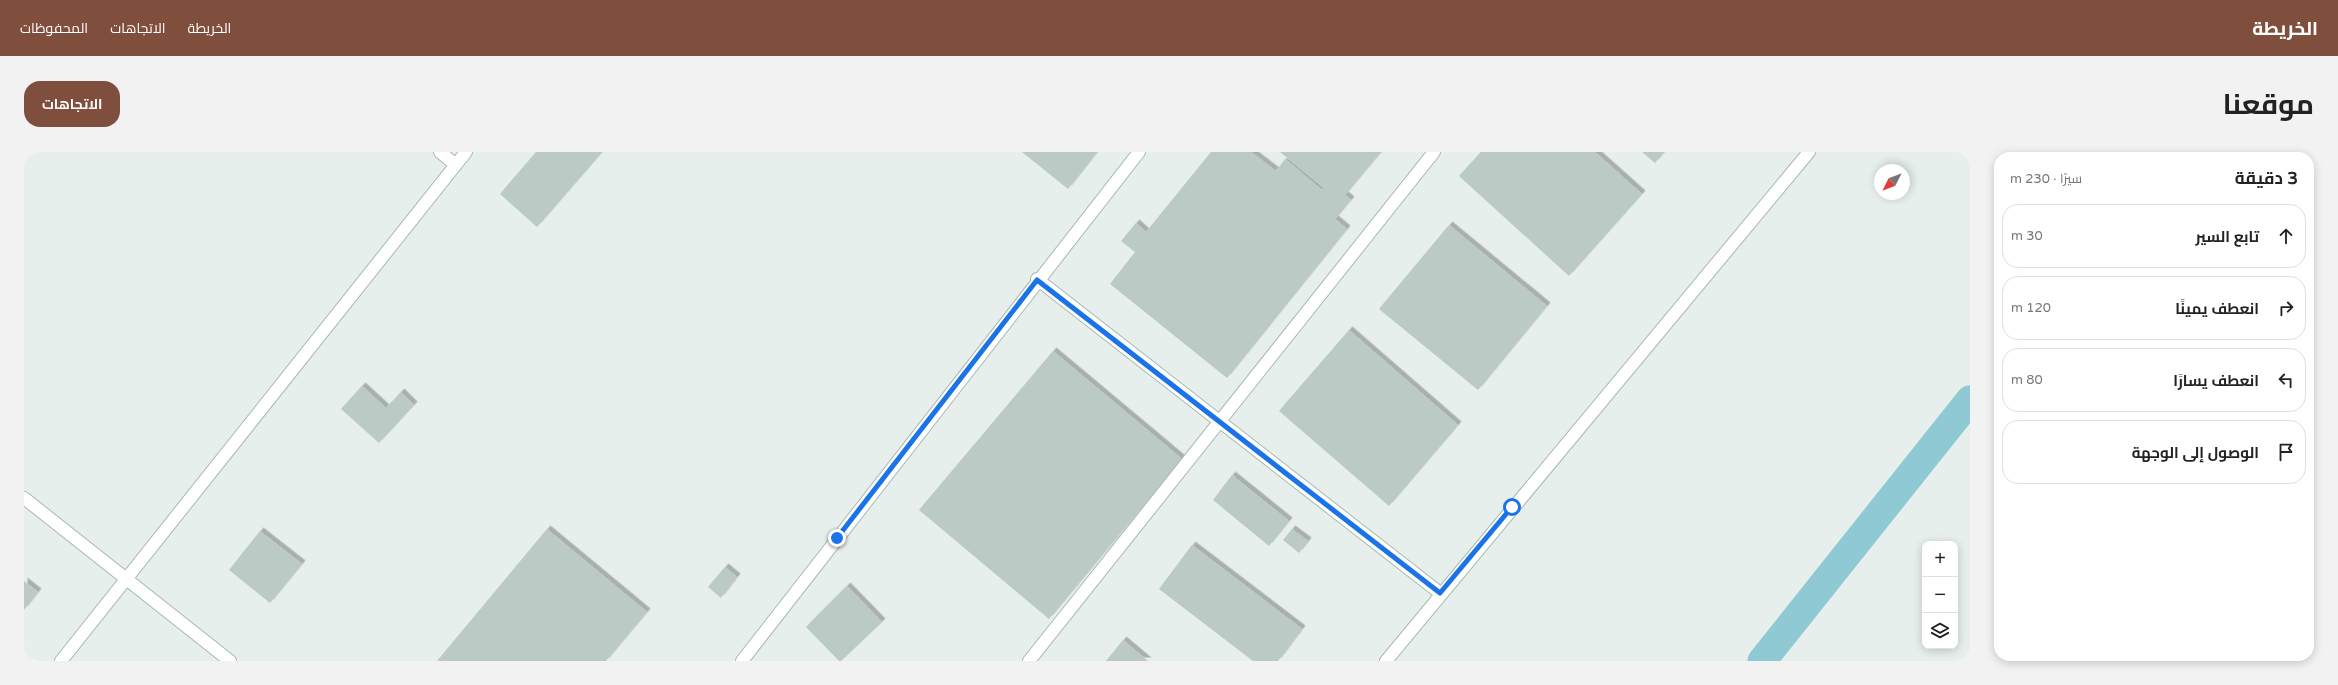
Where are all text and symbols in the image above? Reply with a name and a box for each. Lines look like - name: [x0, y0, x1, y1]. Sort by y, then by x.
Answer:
- text: الخريطة: [2252, 18, 2318, 40]
- text: المحفوظات: [20, 20, 88, 37]
- text: الاتجاهات: [110, 20, 166, 37]
- text: الخريطة: [188, 20, 231, 37]
- button: الاتجاهات: [24, 81, 120, 127]
- text: موقعنا: [2223, 88, 2314, 122]
- north arrow: [1874, 164, 1910, 200]
- text: 3 دقيقة: [2235, 168, 2298, 189]
- text: سيرًا · 230 m: [2010, 171, 2082, 187]
- icon: ahead: [2275, 225, 2297, 247]
- text: 30 m: [2011, 228, 2043, 244]
- text: تابع السير: [2195, 228, 2259, 246]
- icon: right: [2275, 297, 2297, 319]
- text: 120 m: [2011, 300, 2051, 316]
- text: انعطف يمينًا: [2175, 300, 2259, 318]
- icon: left: [2275, 369, 2297, 391]
- text: 80 m: [2011, 372, 2043, 388]
- text: انعطف يسارًا: [2173, 372, 2259, 390]
- icon: arrive: [2275, 441, 2297, 463]
- text: الوصول إلى الوجهة: [2132, 444, 2259, 462]
- route start: [1503, 498, 1521, 516]
- route end: [828, 529, 846, 547]
- map controls: [1922, 541, 1958, 649]
- button: +: [1922, 541, 1958, 577]
- button: −: [1922, 577, 1958, 613]
- button: layers: [1922, 613, 1958, 649]

